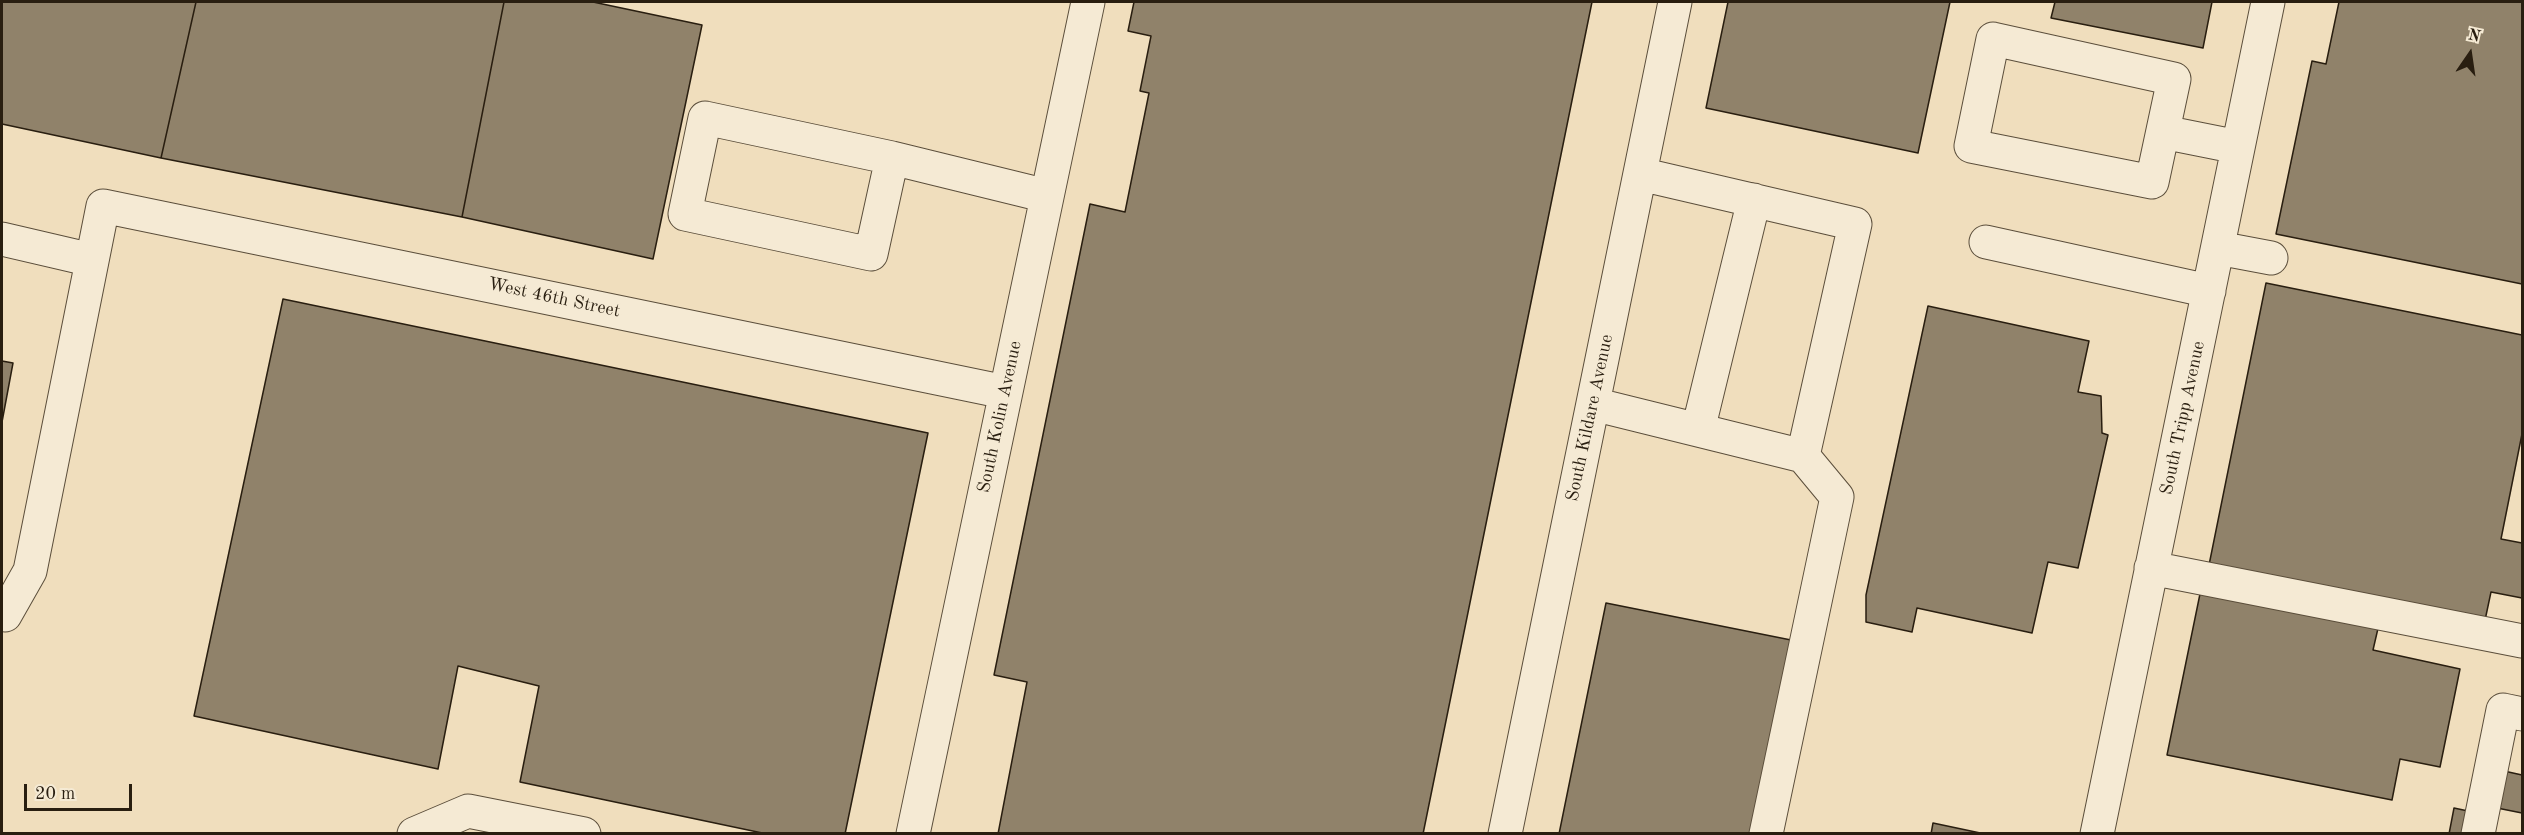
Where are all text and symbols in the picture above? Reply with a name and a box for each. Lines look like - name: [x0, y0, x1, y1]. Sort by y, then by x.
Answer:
- north arrow: [2440, 24, 2500, 84]
- text: N: [2466, 27, 2482, 46]
- street label: West 46th Street: [486, 273, 622, 323]
- street label: South Kildare Avenue: [1562, 332, 1618, 504]
- street label: South Kolin Avenue: [973, 339, 1027, 495]
- street label: South Tripp Avenue: [2156, 339, 2210, 497]
- scale bar: [27, 772, 135, 810]
- text: 20 m: [35, 785, 75, 803]

